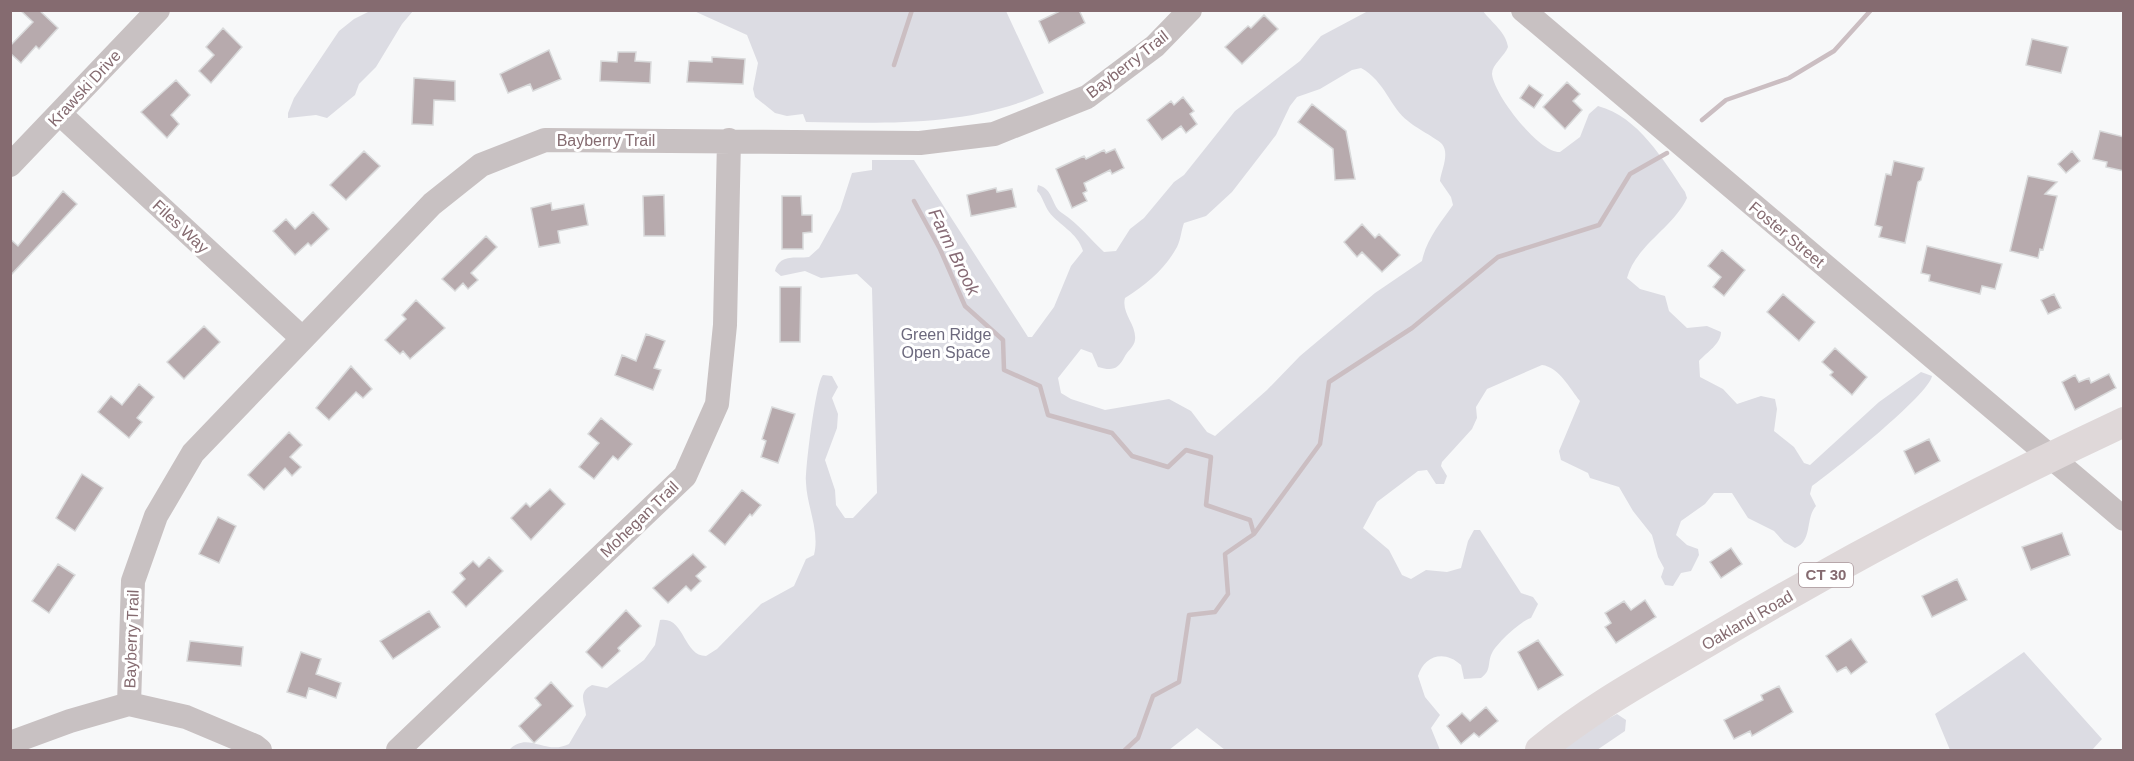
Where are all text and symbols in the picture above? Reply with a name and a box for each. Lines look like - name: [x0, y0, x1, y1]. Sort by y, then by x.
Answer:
- street label: Bayberry Trail: [1083, 27, 1171, 101]
- street label: Krawski Drive: [45, 47, 124, 130]
- street label: Bayberry Trail: [557, 132, 655, 149]
- street label: Files Way: [149, 196, 212, 256]
- street label: Foster Street: [1746, 198, 1828, 271]
- water label: Farm Brook: [924, 205, 984, 300]
- park label: Green Ridge Open Space: [901, 326, 991, 361]
- street label: Mohegan Trail: [597, 478, 682, 561]
- road number: CT 30: [1799, 563, 1853, 587]
- street label: Oakland Road: [1699, 587, 1796, 653]
- street label: Bayberry Trail: [121, 589, 142, 689]

